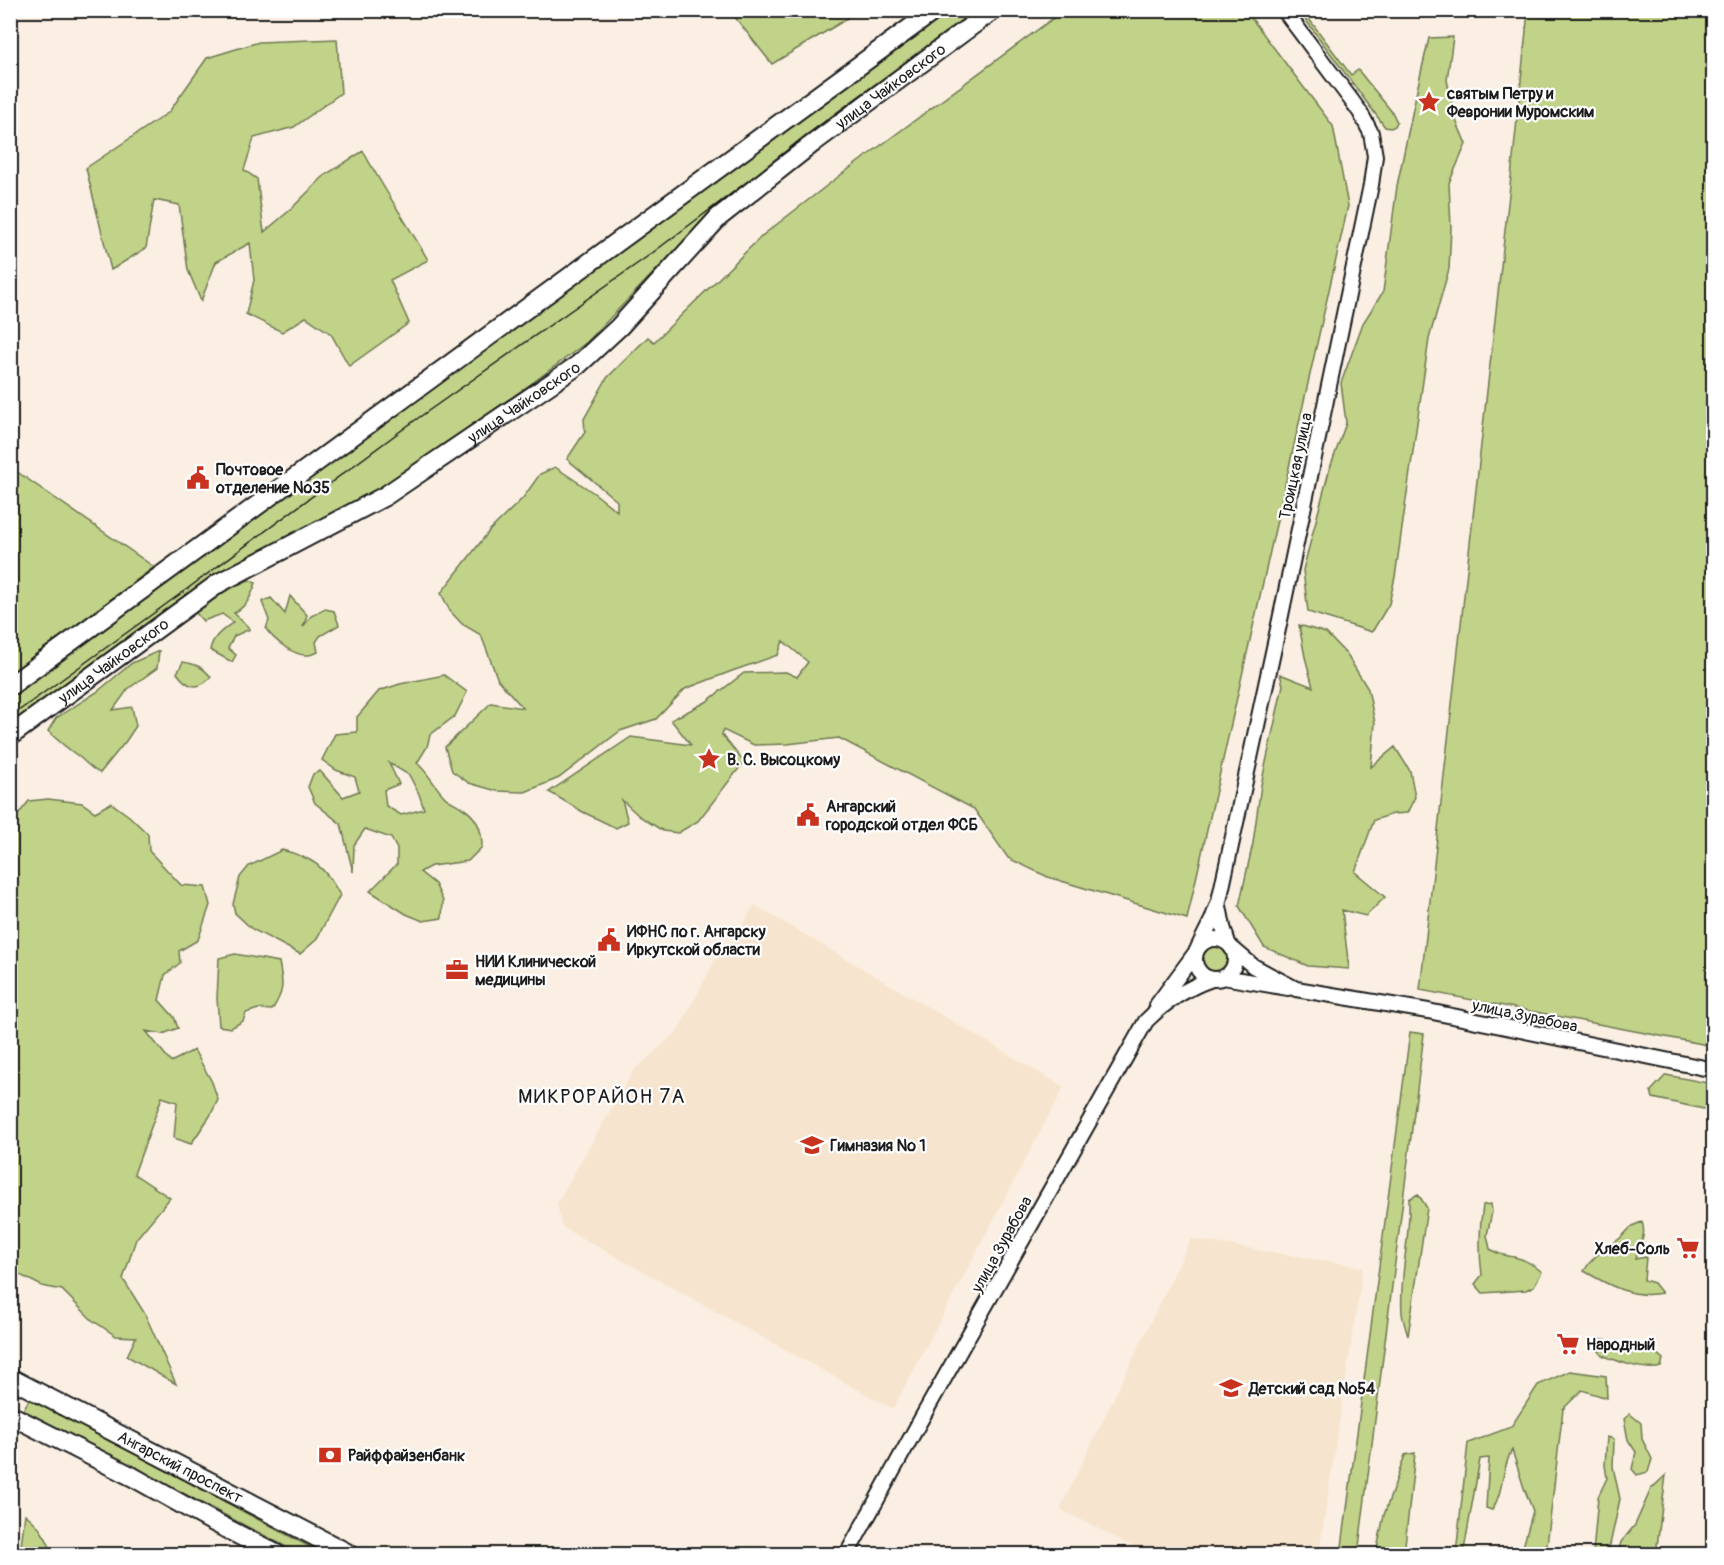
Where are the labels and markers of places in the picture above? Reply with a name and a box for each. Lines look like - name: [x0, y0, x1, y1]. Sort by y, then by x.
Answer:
- place label: святым Петру и Февронии Муромским: [1446, 84, 1594, 122]
- place icon: святым Петру и Февронии Муромским: [1416, 89, 1442, 115]
- place label: Почтовое отделение №35: [215, 460, 330, 498]
- public building icon: Почтовое отделение №35: [185, 465, 211, 491]
- place icon: В. С. Высоцкому: [696, 746, 722, 772]
- place label: В. С. Высоцкому: [727, 750, 840, 770]
- place label: Ангарский городской отдел ФСБ: [825, 797, 978, 835]
- public building icon: Ангарский городской отдел ФСБ: [795, 802, 821, 828]
- place label: ИФНС по г. Ангарску Иркутской области: [627, 922, 766, 960]
- public building icon: ИФНС по г. Ангарску Иркутской области: [596, 927, 622, 953]
- place label: НИИ Клинической медицины: [475, 952, 597, 990]
- office icon: НИИ Клинической медицины: [444, 957, 470, 983]
- school or university icon: Гимназия № 1: [799, 1132, 825, 1158]
- place label: Гимназия № 1: [830, 1136, 926, 1156]
- supermarket icon: Хлеб-Соль: [1675, 1235, 1701, 1261]
- place label: Хлеб-Соль: [1595, 1239, 1670, 1259]
- supermarket icon: Народный: [1555, 1331, 1581, 1357]
- place label: Народный: [1586, 1335, 1656, 1355]
- school or university icon: Детский сад №54: [1218, 1375, 1244, 1401]
- place label: Детский сад №54: [1248, 1379, 1376, 1399]
- bank icon: Райффайзенбанк: [317, 1442, 343, 1468]
- place label: Райффайзенбанк: [348, 1446, 465, 1466]

